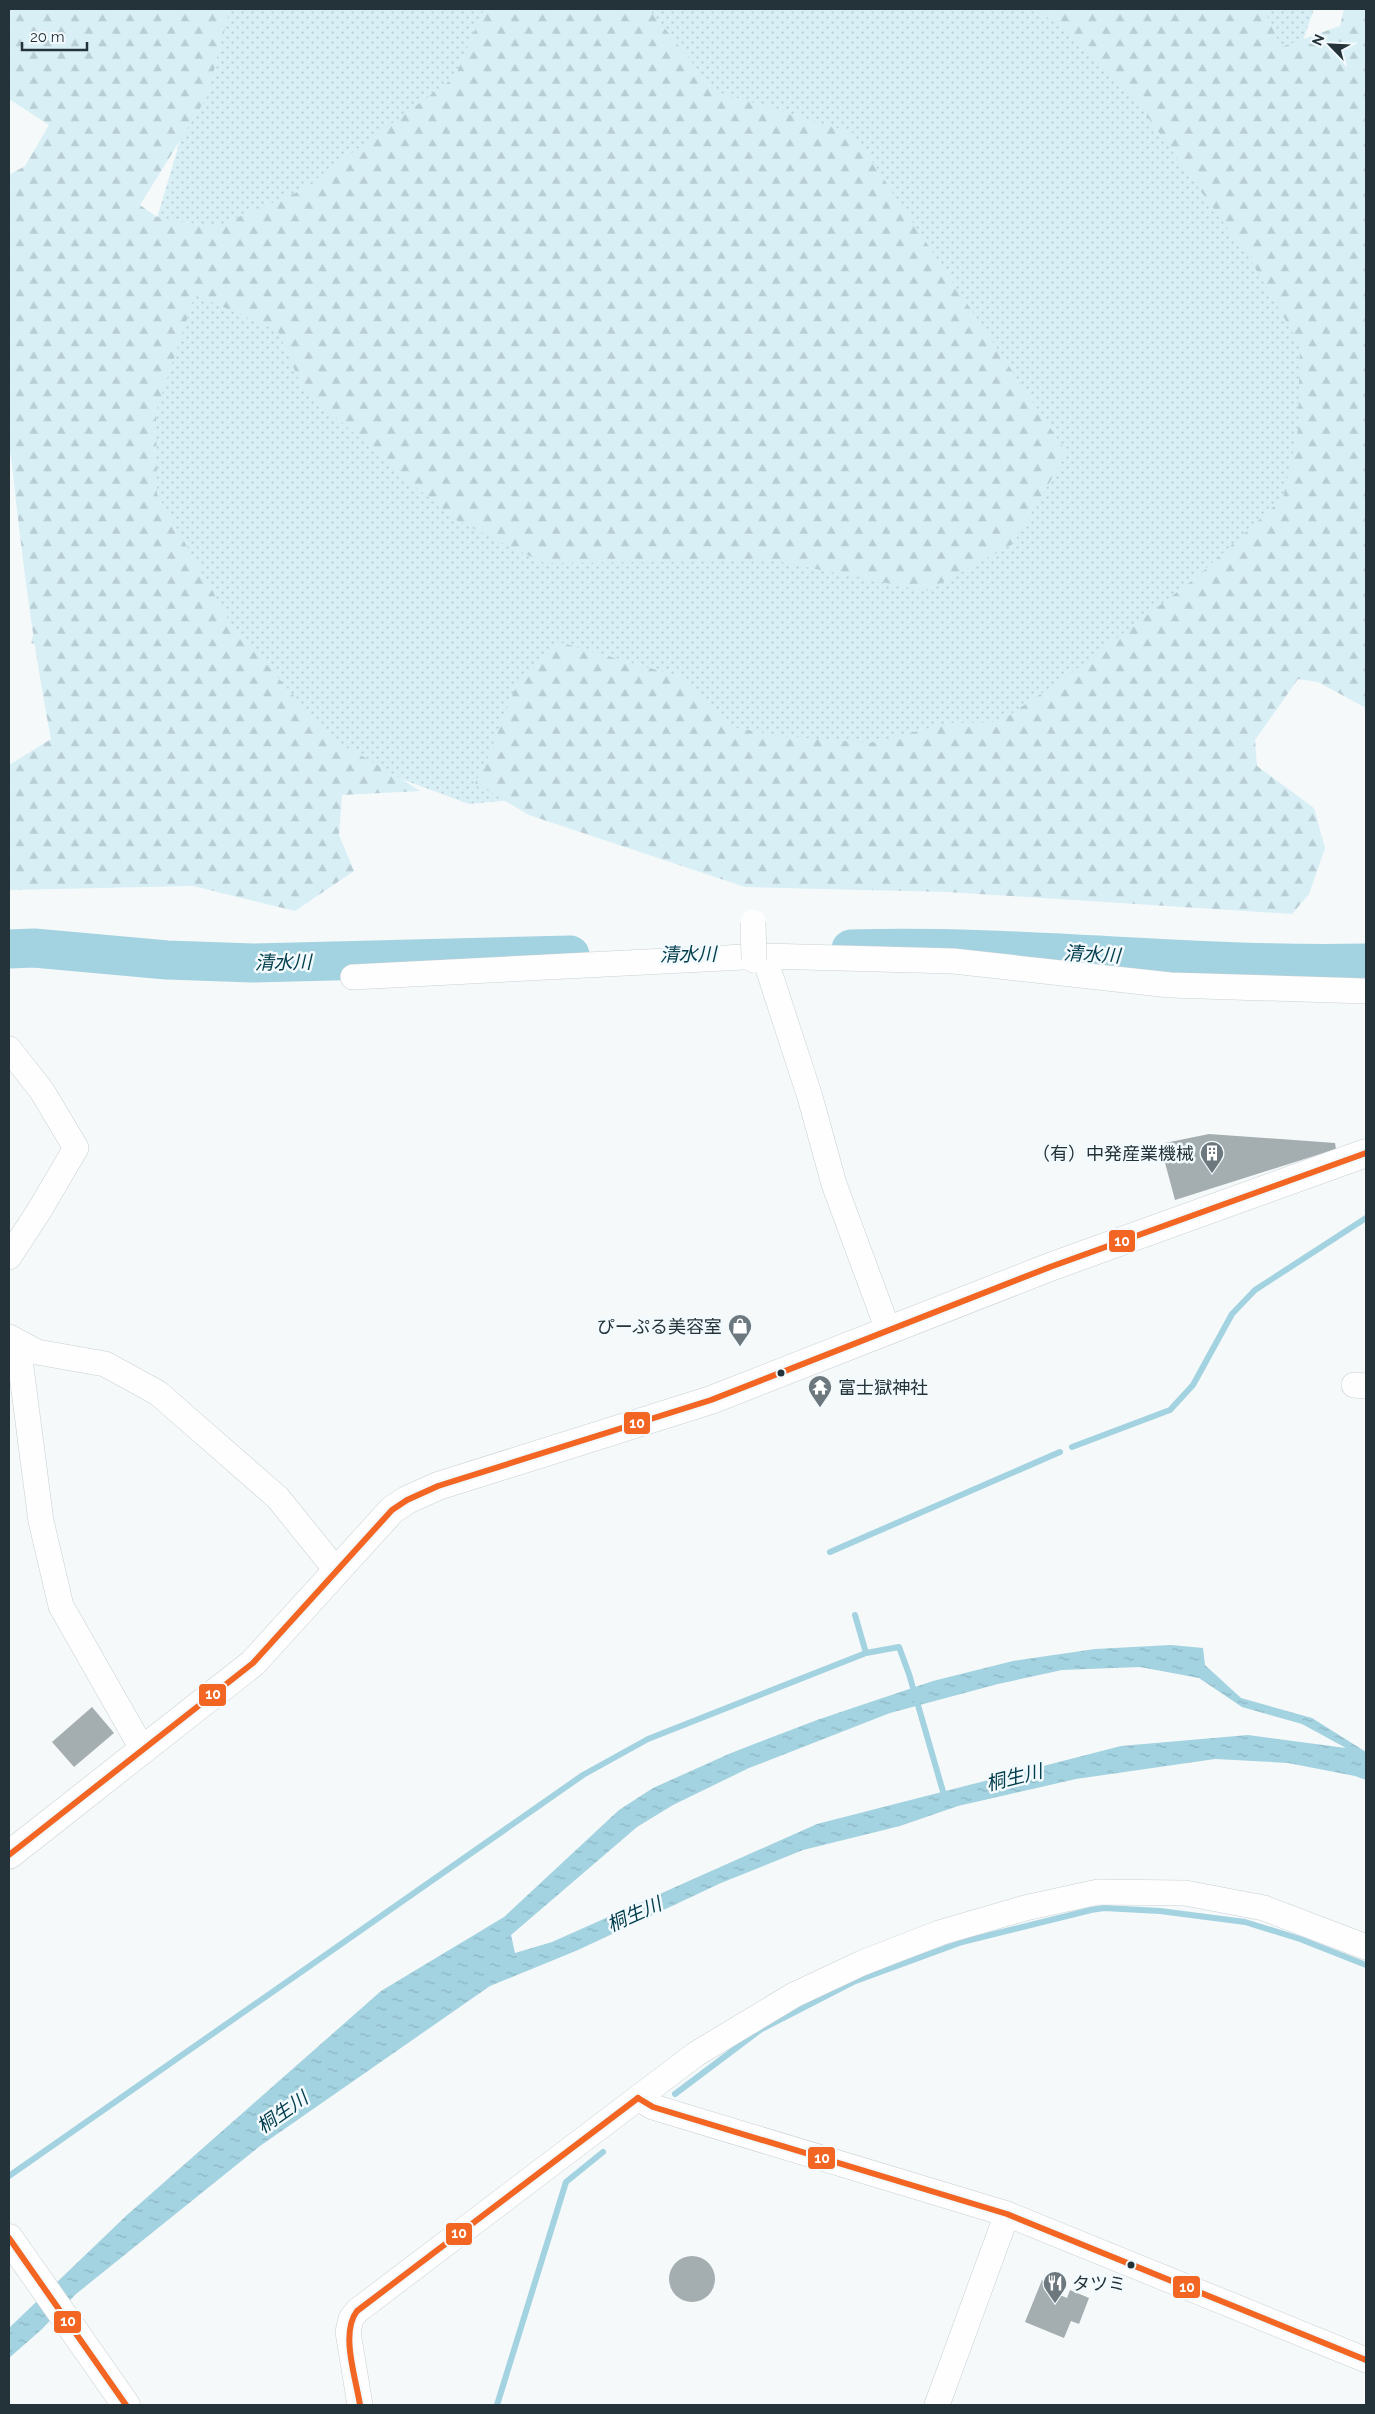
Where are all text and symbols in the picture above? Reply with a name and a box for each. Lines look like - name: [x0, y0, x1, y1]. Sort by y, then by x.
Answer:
- scale bar: [22, 20, 88, 52]
- north arrow: [1305, 20, 1355, 70]
- text: 20 m: [30, 28, 65, 46]
- text: N: [1309, 32, 1328, 48]
- water label: 清水川: [659, 942, 719, 965]
- water label: 清水川: [1063, 942, 1123, 967]
- water label: 清水川: [254, 950, 314, 973]
- building icon: （有）中発産業機械: [1199, 1140, 1225, 1174]
- place label: （有）中発産業機械: [1032, 1143, 1194, 1164]
- line badge: 10: [1108, 1229, 1136, 1253]
- text: 10: [1114, 1233, 1130, 1249]
- shop icon: ぴーぷる美容室: [727, 1313, 753, 1347]
- place label: ぴーぷる美容室: [597, 1316, 722, 1337]
- unlabelled marker: [776, 1368, 786, 1378]
- temple icon: 富士獄神社: [807, 1374, 833, 1408]
- place label: 富士獄神社: [838, 1377, 928, 1398]
- line badge: 10: [623, 1411, 651, 1435]
- text: 10: [629, 1415, 645, 1431]
- line badge: 10: [198, 1683, 227, 1707]
- text: 10: [205, 1686, 221, 1702]
- water label: 桐生川: [984, 1759, 1046, 1795]
- water label: 桐生川: [603, 1892, 666, 1936]
- water label: 桐生川: [252, 2085, 313, 2137]
- line badge: 10: [807, 2146, 836, 2170]
- text: 10: [814, 2150, 830, 2166]
- line badge: 10: [445, 2222, 473, 2246]
- text: 10: [451, 2225, 467, 2241]
- unlabelled marker: [1126, 2260, 1136, 2270]
- restaurant icon: タツミ: [1042, 2270, 1068, 2304]
- place label: タツミ: [1072, 2273, 1126, 2294]
- line badge: 10: [1172, 2275, 1201, 2299]
- text: 10: [1179, 2279, 1195, 2295]
- line badge: 10: [53, 2310, 82, 2334]
- text: 10: [60, 2313, 76, 2329]

